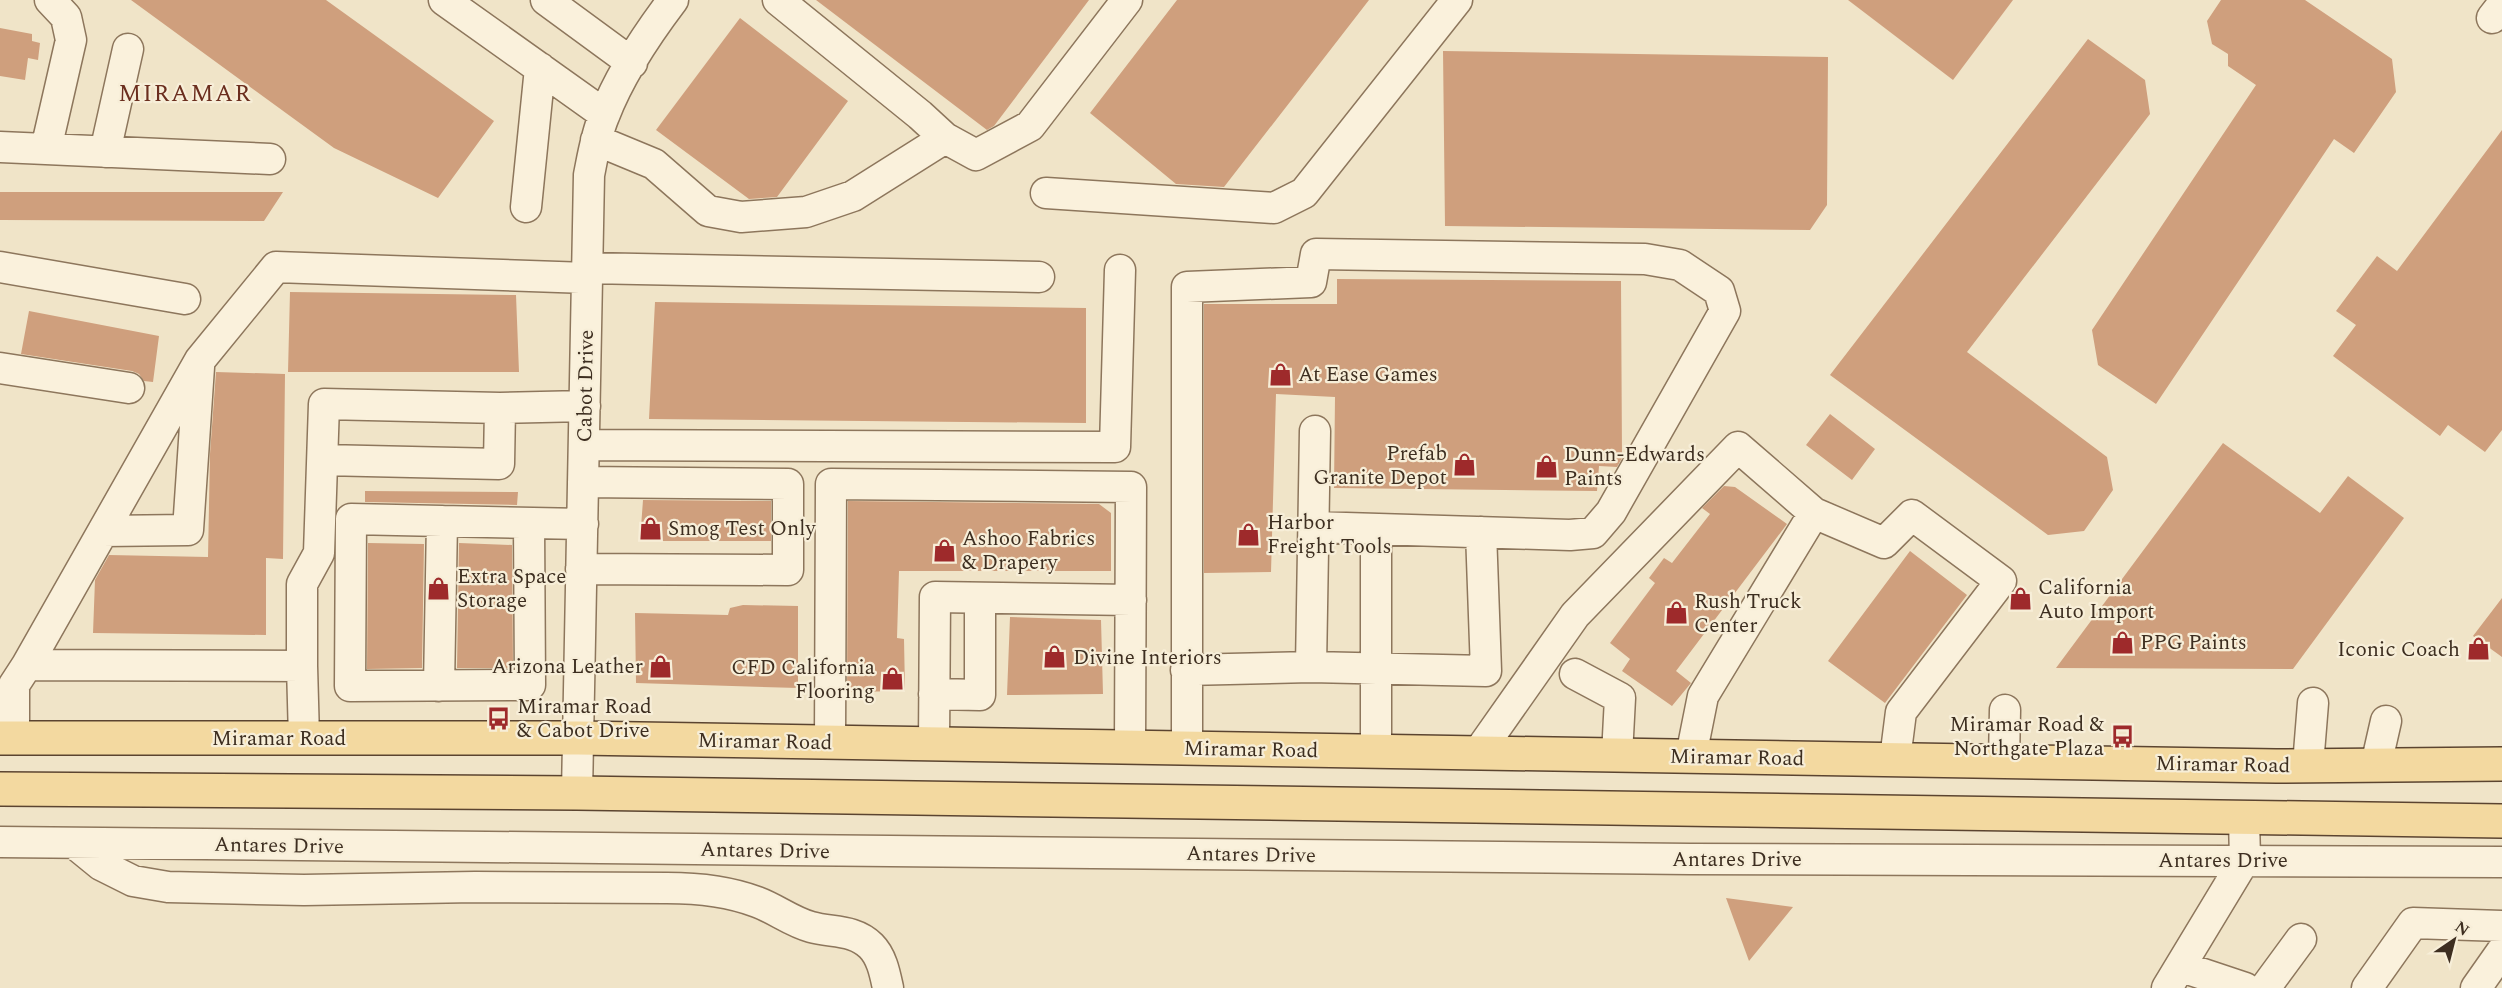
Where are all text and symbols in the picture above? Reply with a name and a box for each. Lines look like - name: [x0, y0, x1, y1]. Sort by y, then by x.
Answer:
- district label: MIRAMAR: [118, 76, 252, 112]
- street label: Cabot Drive: [569, 329, 603, 443]
- place label: At Ease Games: [1298, 359, 1438, 391]
- shop icon: At Ease Games: [1267, 361, 1293, 387]
- place label: Prefab Granite Depot: [1313, 438, 1447, 494]
- place label: Dunn-Edwards Paints: [1564, 439, 1705, 495]
- shop icon: Prefab Granite Depot: [1452, 452, 1478, 478]
- shop icon: Dunn-Edwards Paints: [1533, 453, 1559, 479]
- place label: Harbor Freight Tools: [1267, 507, 1392, 563]
- place label: Smog Test Only: [668, 513, 816, 545]
- shop icon: Smog Test Only: [637, 515, 663, 541]
- shop icon: Harbor Freight Tools: [1236, 521, 1262, 547]
- place label: Ashoo Fabrics & Drapery: [962, 523, 1095, 579]
- shop icon: Ashoo Fabrics & Drapery: [931, 537, 957, 563]
- place label: Extra Space Storage: [457, 561, 566, 617]
- place label: California Auto Import: [2038, 572, 2155, 628]
- shop icon: Extra Space Storage: [426, 575, 452, 601]
- place label: Rush Truck Center: [1694, 586, 1802, 642]
- shop icon: California Auto Import: [2007, 586, 2033, 612]
- shop icon: Rush Truck Center: [1663, 600, 1689, 626]
- place label: PPG Paints: [2140, 627, 2247, 659]
- shop icon: PPG Paints: [2109, 629, 2135, 655]
- place label: Iconic Coach: [2337, 634, 2460, 666]
- shop icon: Iconic Coach: [2465, 636, 2491, 662]
- place label: Divine Interiors: [1073, 642, 1222, 674]
- shop icon: Divine Interiors: [1042, 644, 1068, 670]
- place label: Arizona Leather: [491, 651, 643, 683]
- place label: CFD California Flooring: [731, 652, 876, 708]
- shop icon: Arizona Leather: [648, 653, 674, 679]
- shop icon: CFD California Flooring: [880, 666, 906, 692]
- place label: Miramar Road & Cabot Drive: [517, 691, 652, 747]
- bus stop icon: Miramar Road & Cabot Drive: [486, 705, 512, 731]
- place label: Miramar Road & Northgate Plaza: [1949, 709, 2105, 765]
- street label: Miramar Road: [212, 723, 346, 755]
- bus stop icon: Miramar Road & Northgate Plaza: [2109, 723, 2135, 749]
- street label: Miramar Road: [697, 725, 833, 759]
- street label: Miramar Road: [1183, 733, 1319, 767]
- street label: Miramar Road: [1669, 741, 1805, 775]
- street label: Miramar Road: [2155, 748, 2291, 782]
- street label: Antares Drive: [214, 829, 344, 863]
- street label: Antares Drive: [700, 834, 830, 868]
- street label: Antares Drive: [1186, 838, 1316, 872]
- street label: Antares Drive: [1672, 844, 1802, 876]
- street label: Antares Drive: [2158, 845, 2288, 877]
- north arrow: [2424, 910, 2484, 970]
- text: N: [2450, 915, 2474, 942]

